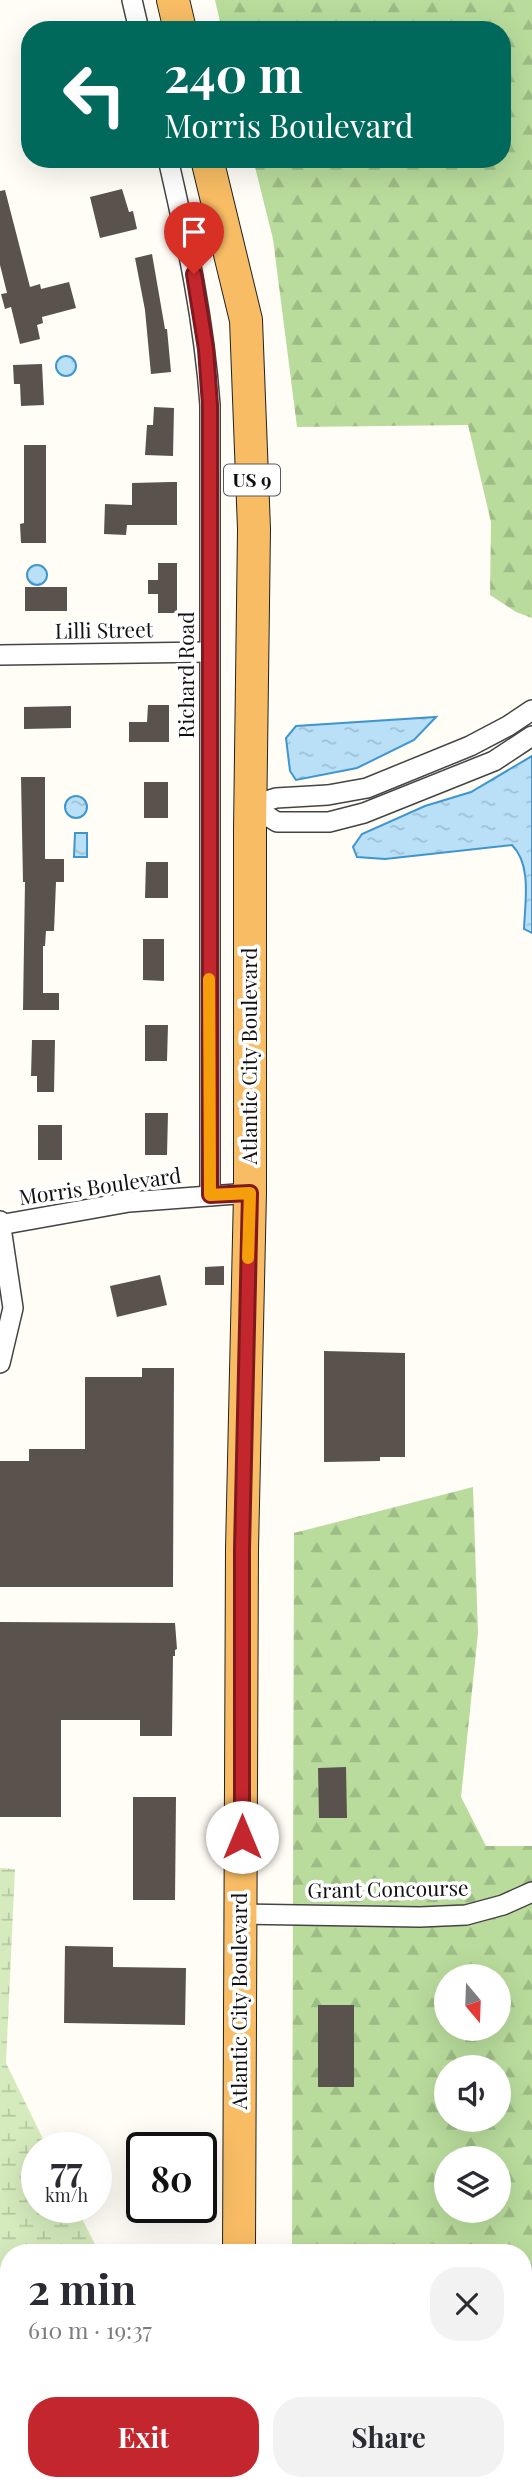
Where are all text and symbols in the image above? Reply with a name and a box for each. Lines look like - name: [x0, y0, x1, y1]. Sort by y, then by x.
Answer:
- text: 240 m: [164, 40, 303, 105]
- icon: left: [49, 49, 140, 140]
- text: Morris Boulevard: [164, 103, 414, 146]
- pin: [164, 202, 224, 274]
- icon: arrive: [175, 213, 213, 251]
- road number: US 9: [224, 464, 280, 495]
- street label: Richard Road: [171, 612, 199, 738]
- street label: Lilli Street: [55, 614, 154, 644]
- street label: Atlantic City Boulevard: [234, 948, 262, 1165]
- street label: Morris Boulevard: [17, 1160, 183, 1210]
- position arrow: [205, 1800, 279, 1874]
- street label: Grant Concourse: [307, 1873, 469, 1903]
- street label: Atlantic City Boulevard: [224, 1893, 252, 2110]
- north arrow: [434, 1964, 511, 2040]
- map controls: [434, 1964, 511, 2223]
- button: sound: [434, 2055, 511, 2132]
- speed limit sign: 80: [126, 2132, 217, 2223]
- text: 77: [51, 2145, 82, 2192]
- button: layers: [434, 2146, 511, 2223]
- text: km/h: [45, 2183, 88, 2207]
- text: 2 min: [28, 2260, 136, 2316]
- button: close: [430, 2267, 504, 2341]
- text: 610 m · 19:37: [28, 2314, 152, 2345]
- button: Exit: [28, 2397, 259, 2477]
- button: Share: [273, 2397, 504, 2477]

